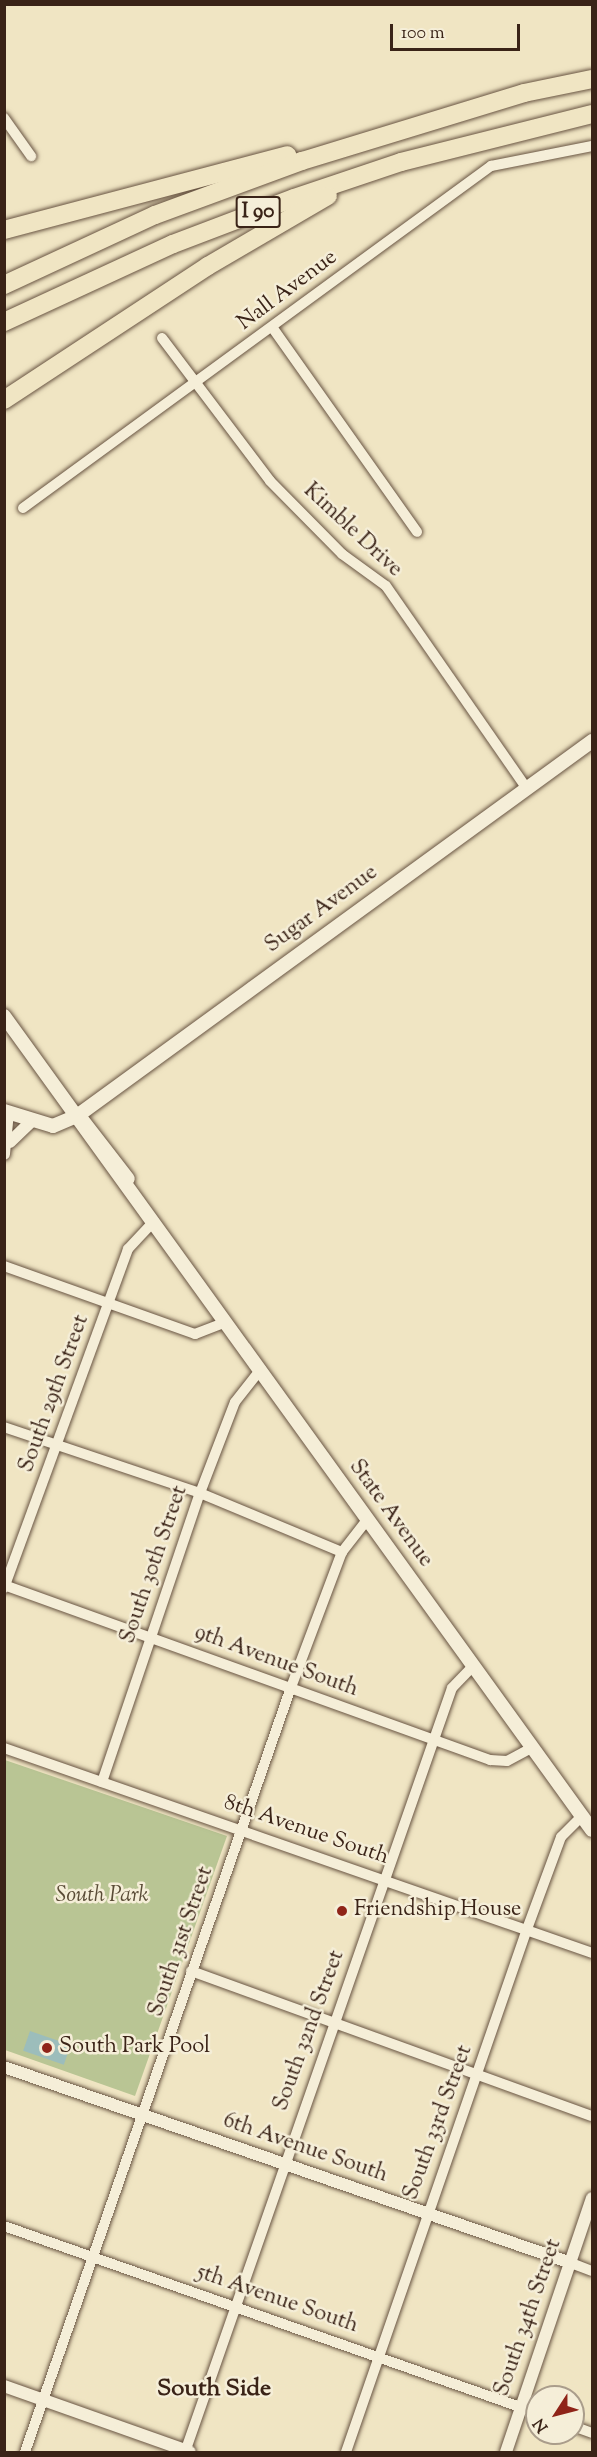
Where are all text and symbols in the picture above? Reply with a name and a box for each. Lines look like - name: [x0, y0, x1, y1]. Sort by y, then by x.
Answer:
- scale bar: [393, 12, 524, 50]
- text: 100 m: [401, 21, 445, 47]
- road number: I 90: [236, 194, 280, 230]
- street label: Nall Avenue: [233, 245, 343, 337]
- street label: Kimble Drive: [297, 478, 407, 584]
- street label: Sugar Avenue: [261, 860, 383, 960]
- street label: South 29th Street: [14, 1312, 96, 1476]
- street label: State Avenue: [342, 1455, 438, 1573]
- street label: South 30th Street: [116, 1483, 194, 1647]
- street label: 9th Avenue South: [191, 1620, 361, 1704]
- street label: 8th Avenue South: [220, 1790, 392, 1872]
- street label: South 31st Street: [144, 1863, 220, 2021]
- park label: South Park: [56, 1884, 148, 1910]
- place label: Friendship House: [354, 1898, 521, 1924]
- marker: Friendship House: [335, 1904, 349, 1918]
- street label: South 32nd Street: [269, 1947, 351, 2115]
- place label: South Park Pool: [59, 2035, 210, 2061]
- marker: South Park Pool: [40, 2041, 54, 2055]
- street label: South 33rd Street: [399, 2042, 479, 2204]
- street label: 6th Avenue South: [219, 2108, 391, 2190]
- street label: South 34th Street: [490, 2236, 568, 2400]
- street label: 5th Avenue South: [193, 2260, 361, 2340]
- district label: South Side: [157, 2376, 271, 2404]
- north arrow: [525, 2385, 585, 2445]
- text: N: [529, 2413, 555, 2437]

